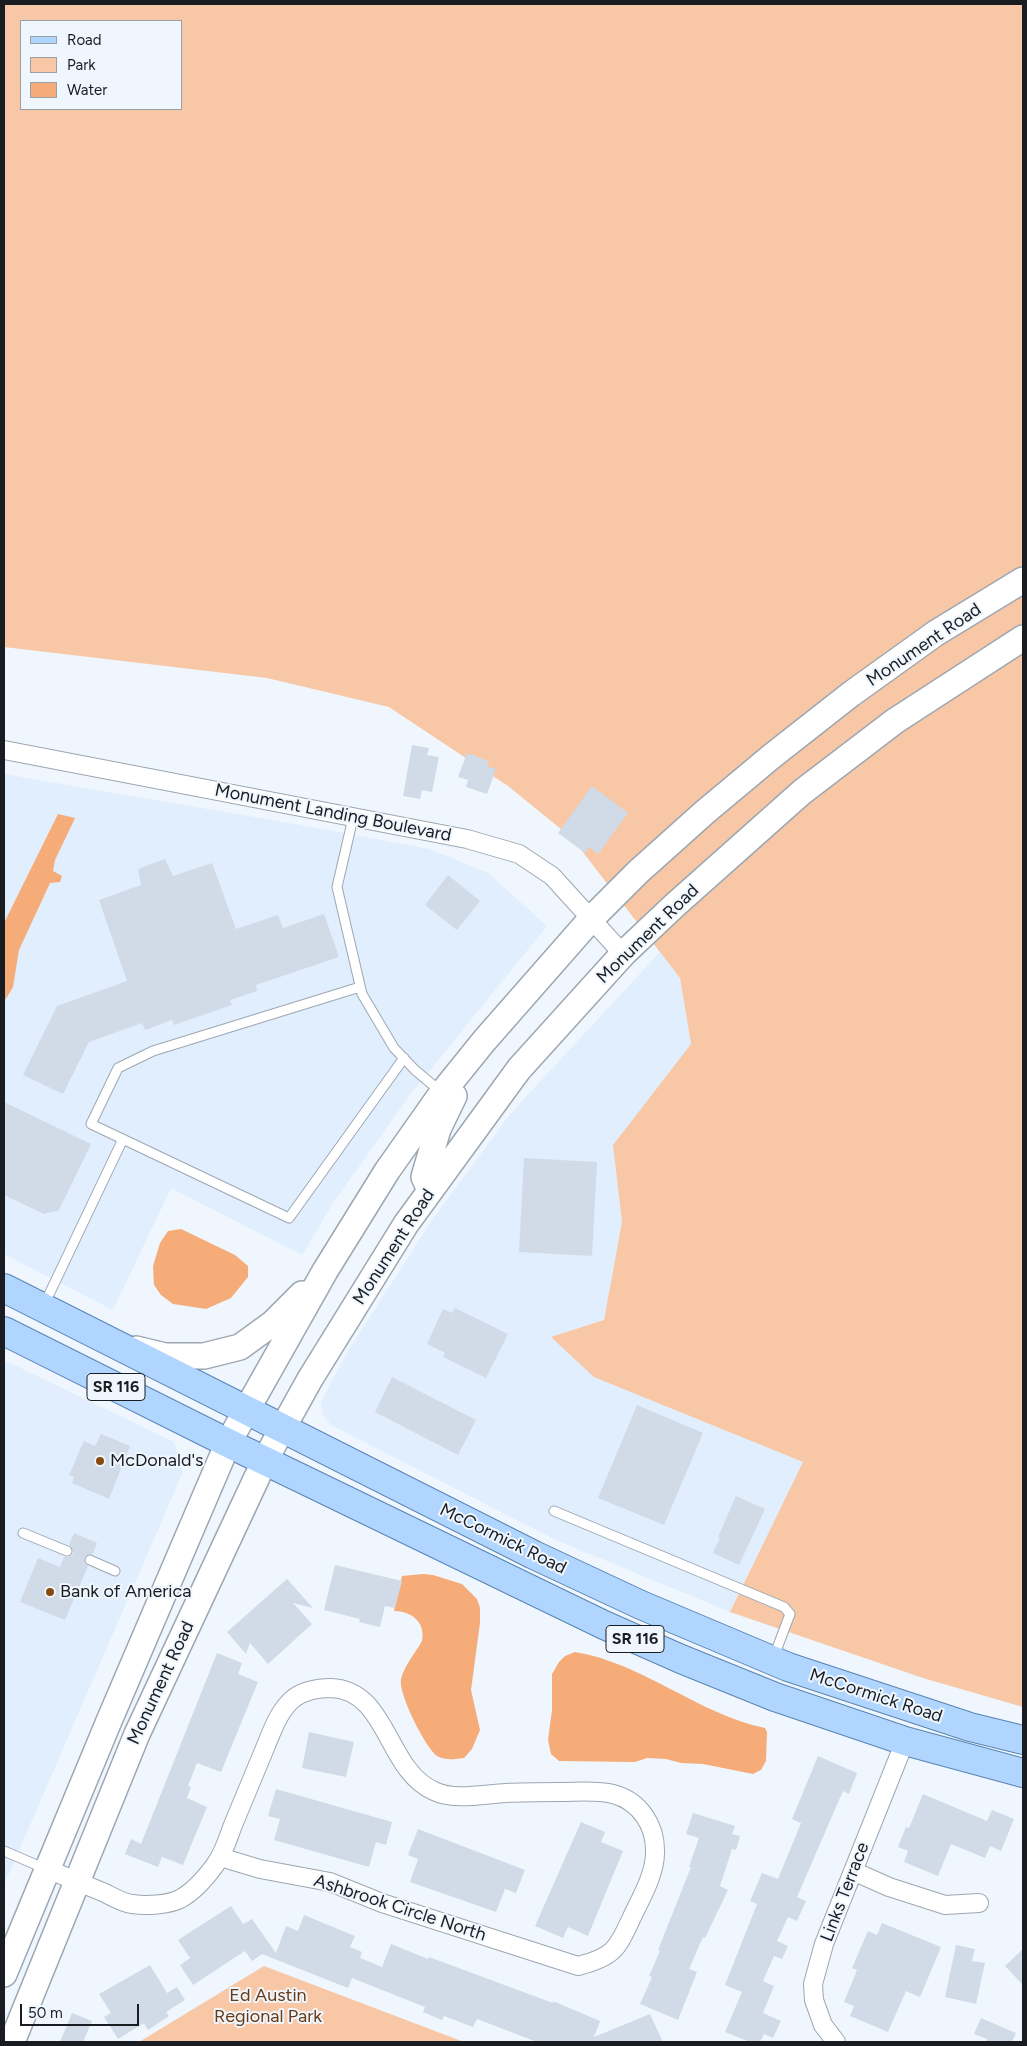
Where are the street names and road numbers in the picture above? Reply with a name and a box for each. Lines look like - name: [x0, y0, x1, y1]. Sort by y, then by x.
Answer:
- street label: Monument Road: [863, 599, 985, 691]
- street label: Monument Landing Boulevard: [213, 779, 453, 847]
- street label: Monument Road: [592, 880, 704, 988]
- street label: Monument Road: [349, 1185, 439, 1309]
- road number: SR 116: [87, 1374, 145, 1400]
- street label: McCormick Road: [436, 1499, 570, 1579]
- street label: Monument Road: [123, 1618, 199, 1748]
- road number: SR 116: [606, 1626, 664, 1652]
- street label: McCormick Road: [807, 1664, 945, 1728]
- street label: Links Terrace: [816, 1839, 874, 1945]
- street label: Ashbrook Circle North: [311, 1870, 489, 1946]

